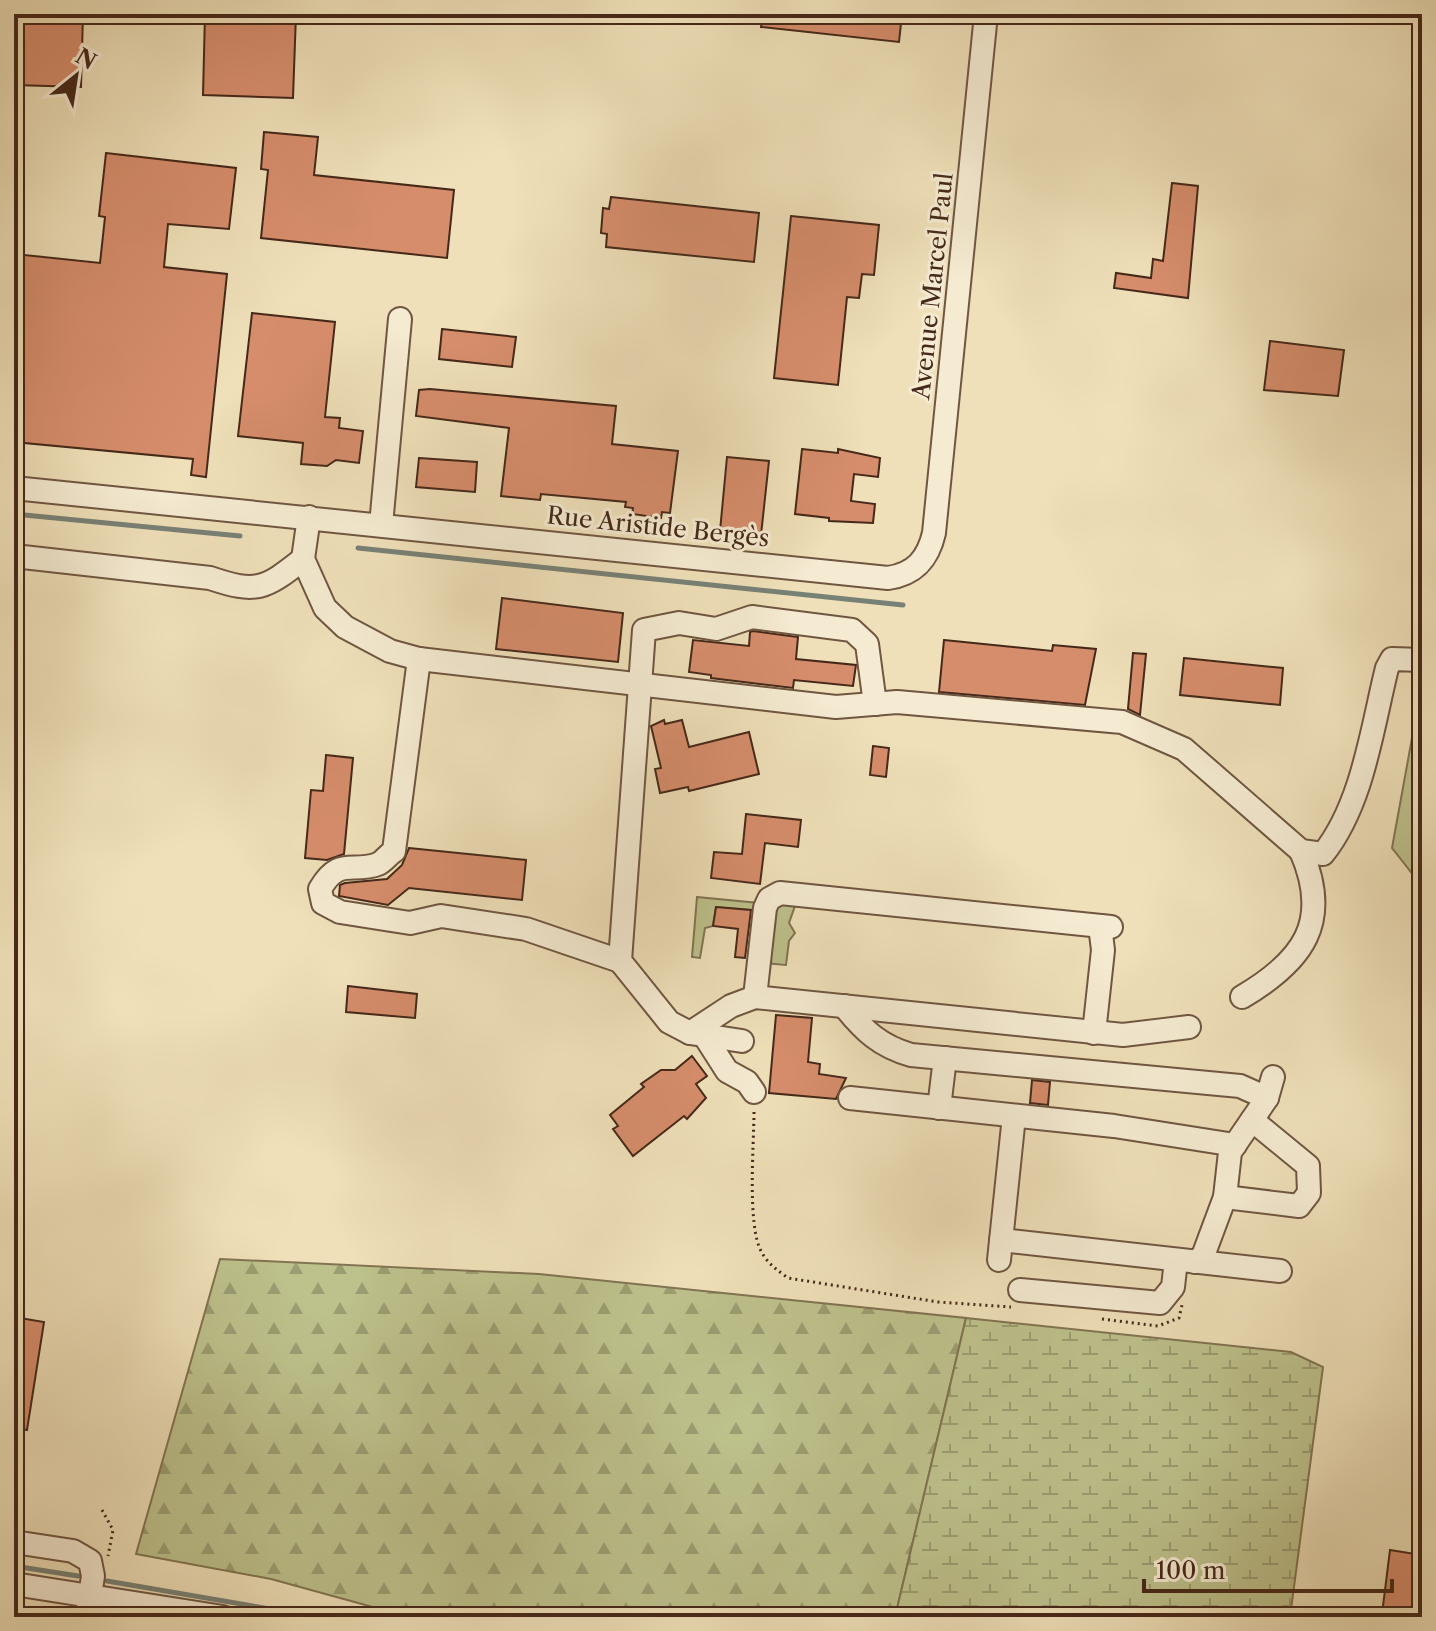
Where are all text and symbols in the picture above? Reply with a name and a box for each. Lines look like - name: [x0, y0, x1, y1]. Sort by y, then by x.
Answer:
- north arrow: [36, 36, 116, 116]
- text: N: [71, 43, 101, 76]
- street label: Avenue Marcel Paul: [906, 171, 959, 402]
- street label: Rue Aristide Bergès: [545, 500, 771, 553]
- scale bar: [1144, 1543, 1392, 1593]
- text: 100 m: [1156, 1556, 1225, 1585]

